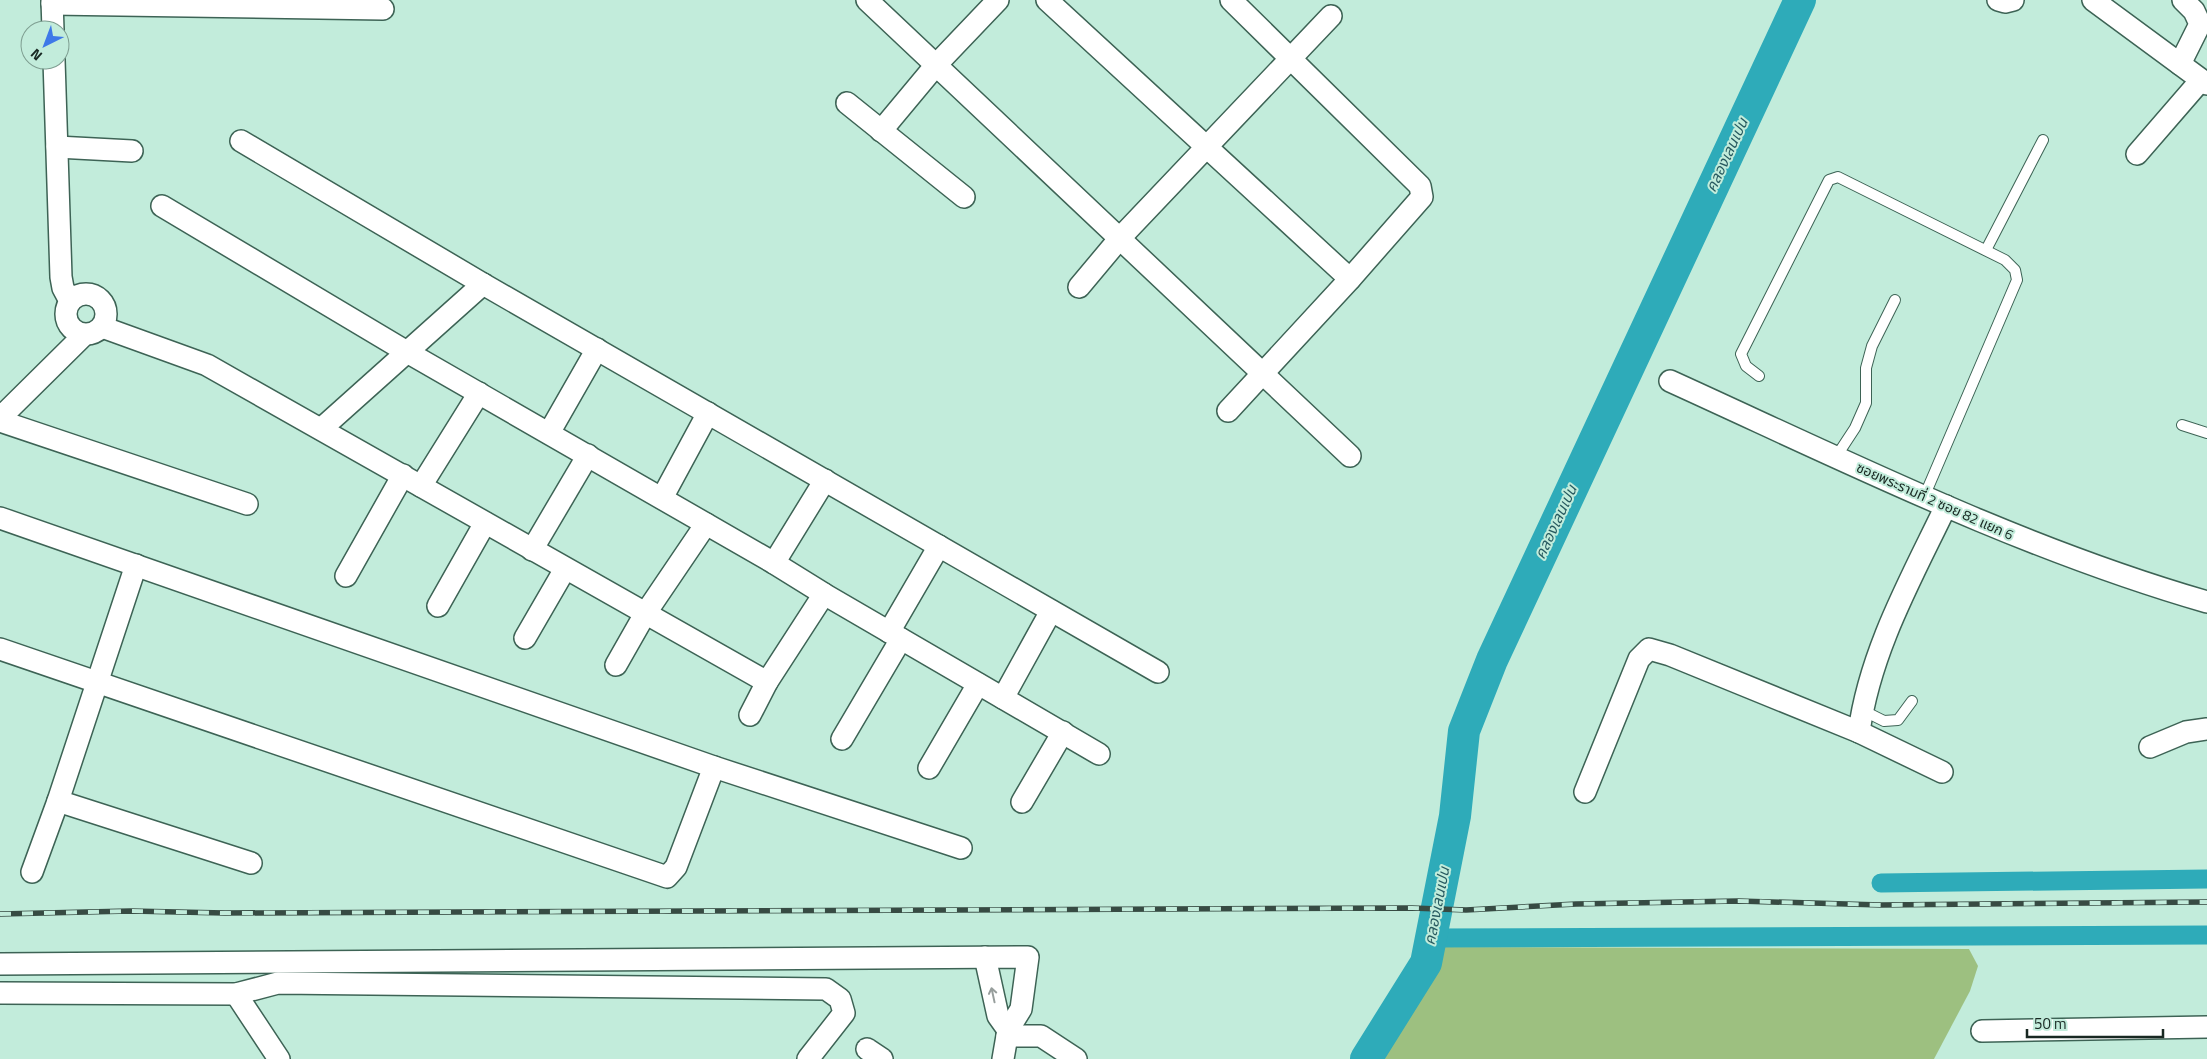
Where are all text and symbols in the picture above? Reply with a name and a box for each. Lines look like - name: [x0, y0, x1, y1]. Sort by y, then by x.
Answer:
- north arrow: [20, 20, 70, 70]
- text: N: [25, 44, 47, 66]
- water label: คลองเลนเปน: [1699, 113, 1754, 195]
- street label: ซอยพระรามที่ 2 ซอย 82 แยก 6: [1853, 456, 2017, 545]
- water label: คลองเลนเปน: [1528, 480, 1583, 562]
- water label: คลองเลนเปน: [1418, 864, 1455, 947]
- one-way arrow: [988, 988, 997, 1004]
- scale bar: [2027, 1006, 2163, 1038]
- text: 50 m: [2034, 1012, 2067, 1035]

